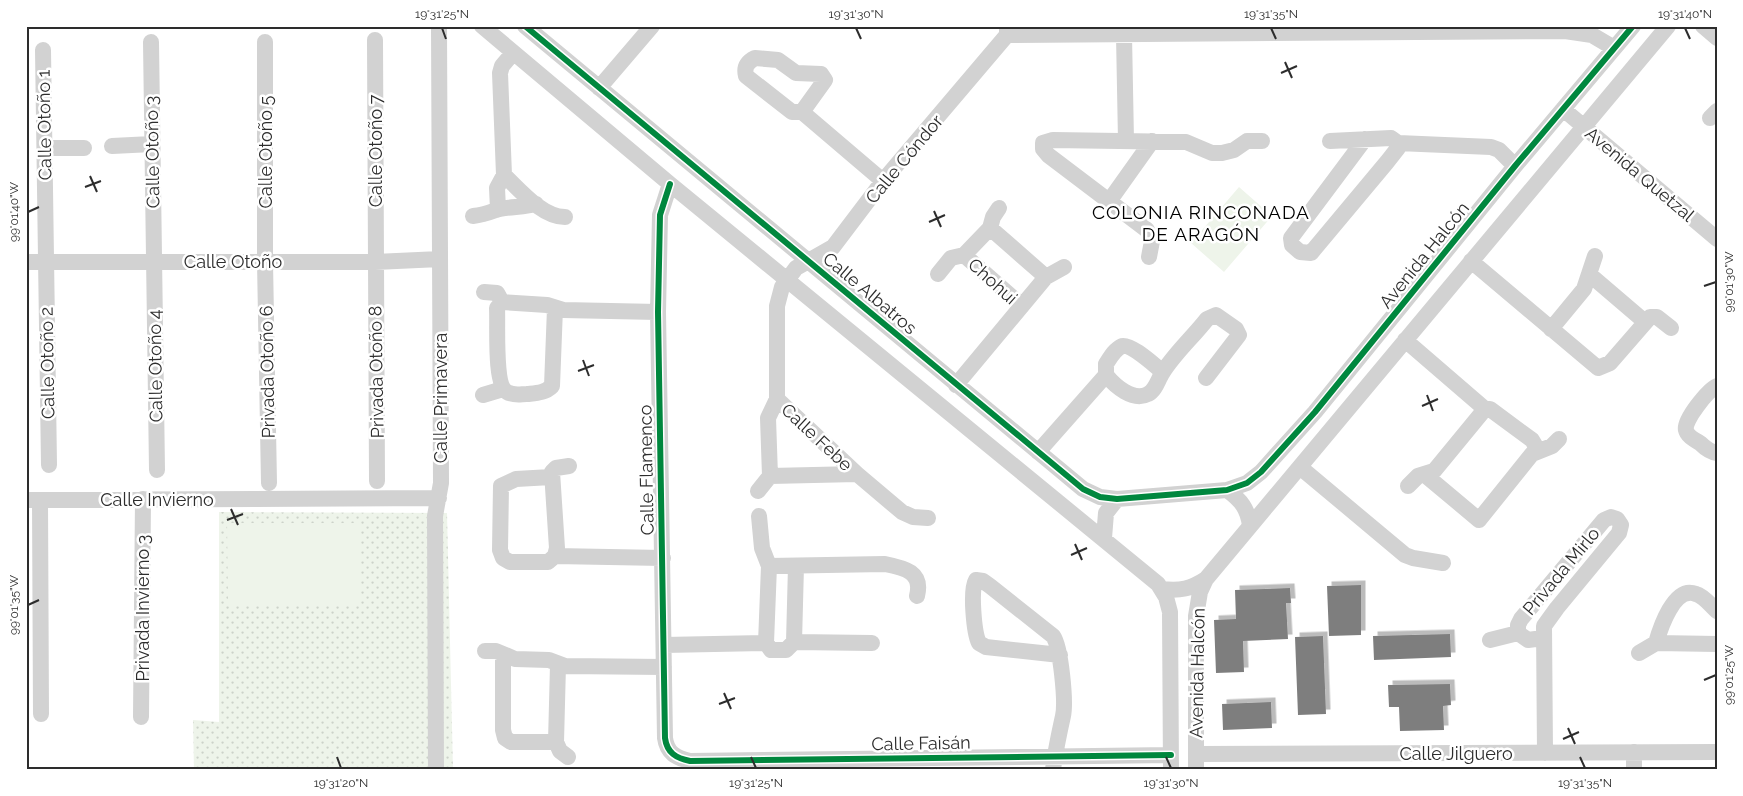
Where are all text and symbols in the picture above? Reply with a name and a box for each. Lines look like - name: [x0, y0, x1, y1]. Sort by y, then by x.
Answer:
- text: 19°31'25"N: [415, 7, 469, 21]
- text: 19°31'30"N: [829, 7, 883, 21]
- text: 19°31'35"N: [1244, 7, 1298, 21]
- text: 19°31'40"N: [1658, 7, 1712, 21]
- street label: Calle Otoño 1: [33, 69, 55, 181]
- street label: Calle Otoño 7: [365, 94, 386, 207]
- street label: Calle Otoño 5: [255, 95, 276, 208]
- street label: Calle Otoño 3: [141, 96, 163, 208]
- street label: Calle Cóndor: [861, 110, 947, 207]
- street label: Avenida Quetzal: [1581, 122, 1699, 226]
- text: 99°01'40"W: [7, 181, 21, 242]
- street label: Avenida Halcón: [1375, 198, 1473, 312]
- district label: COLONIA RINCONADA DE ARAGÓN: [1092, 201, 1310, 245]
- street label: Calle Albatros: [819, 248, 921, 338]
- street label: Calle Otoño: [184, 251, 282, 272]
- text: 99°01'30"W: [1722, 251, 1736, 312]
- street label: Chohui: [964, 254, 1022, 308]
- street label: Privada Otoño 6: [255, 305, 279, 439]
- street label: Privada Otoño 8: [364, 305, 388, 439]
- street label: Calle Otoño 2: [36, 307, 58, 419]
- street label: Calle Otoño 4: [144, 309, 166, 423]
- street label: Calle Primavera: [430, 333, 451, 463]
- street label: Calle Febe: [777, 399, 857, 475]
- street label: Calle Flamenco: [634, 404, 658, 535]
- street label: Calle Invierno: [100, 489, 214, 510]
- street label: Privada Mirlo: [1518, 523, 1604, 619]
- street label: Privada Invierno 3: [132, 535, 153, 681]
- text: 99°01'35"W: [7, 574, 21, 635]
- street label: Avenida Halcón: [1185, 608, 1209, 738]
- text: 99°01'25"W: [1722, 645, 1736, 705]
- street label: Calle Faisán: [871, 732, 971, 754]
- street label: Calle Jilguero: [1399, 743, 1513, 764]
- text: 19°31'20"N: [314, 776, 368, 790]
- text: 19°31'25"N: [729, 776, 783, 790]
- text: 19°31'30"N: [1144, 776, 1198, 790]
- text: 19°31'35"N: [1558, 776, 1612, 790]

